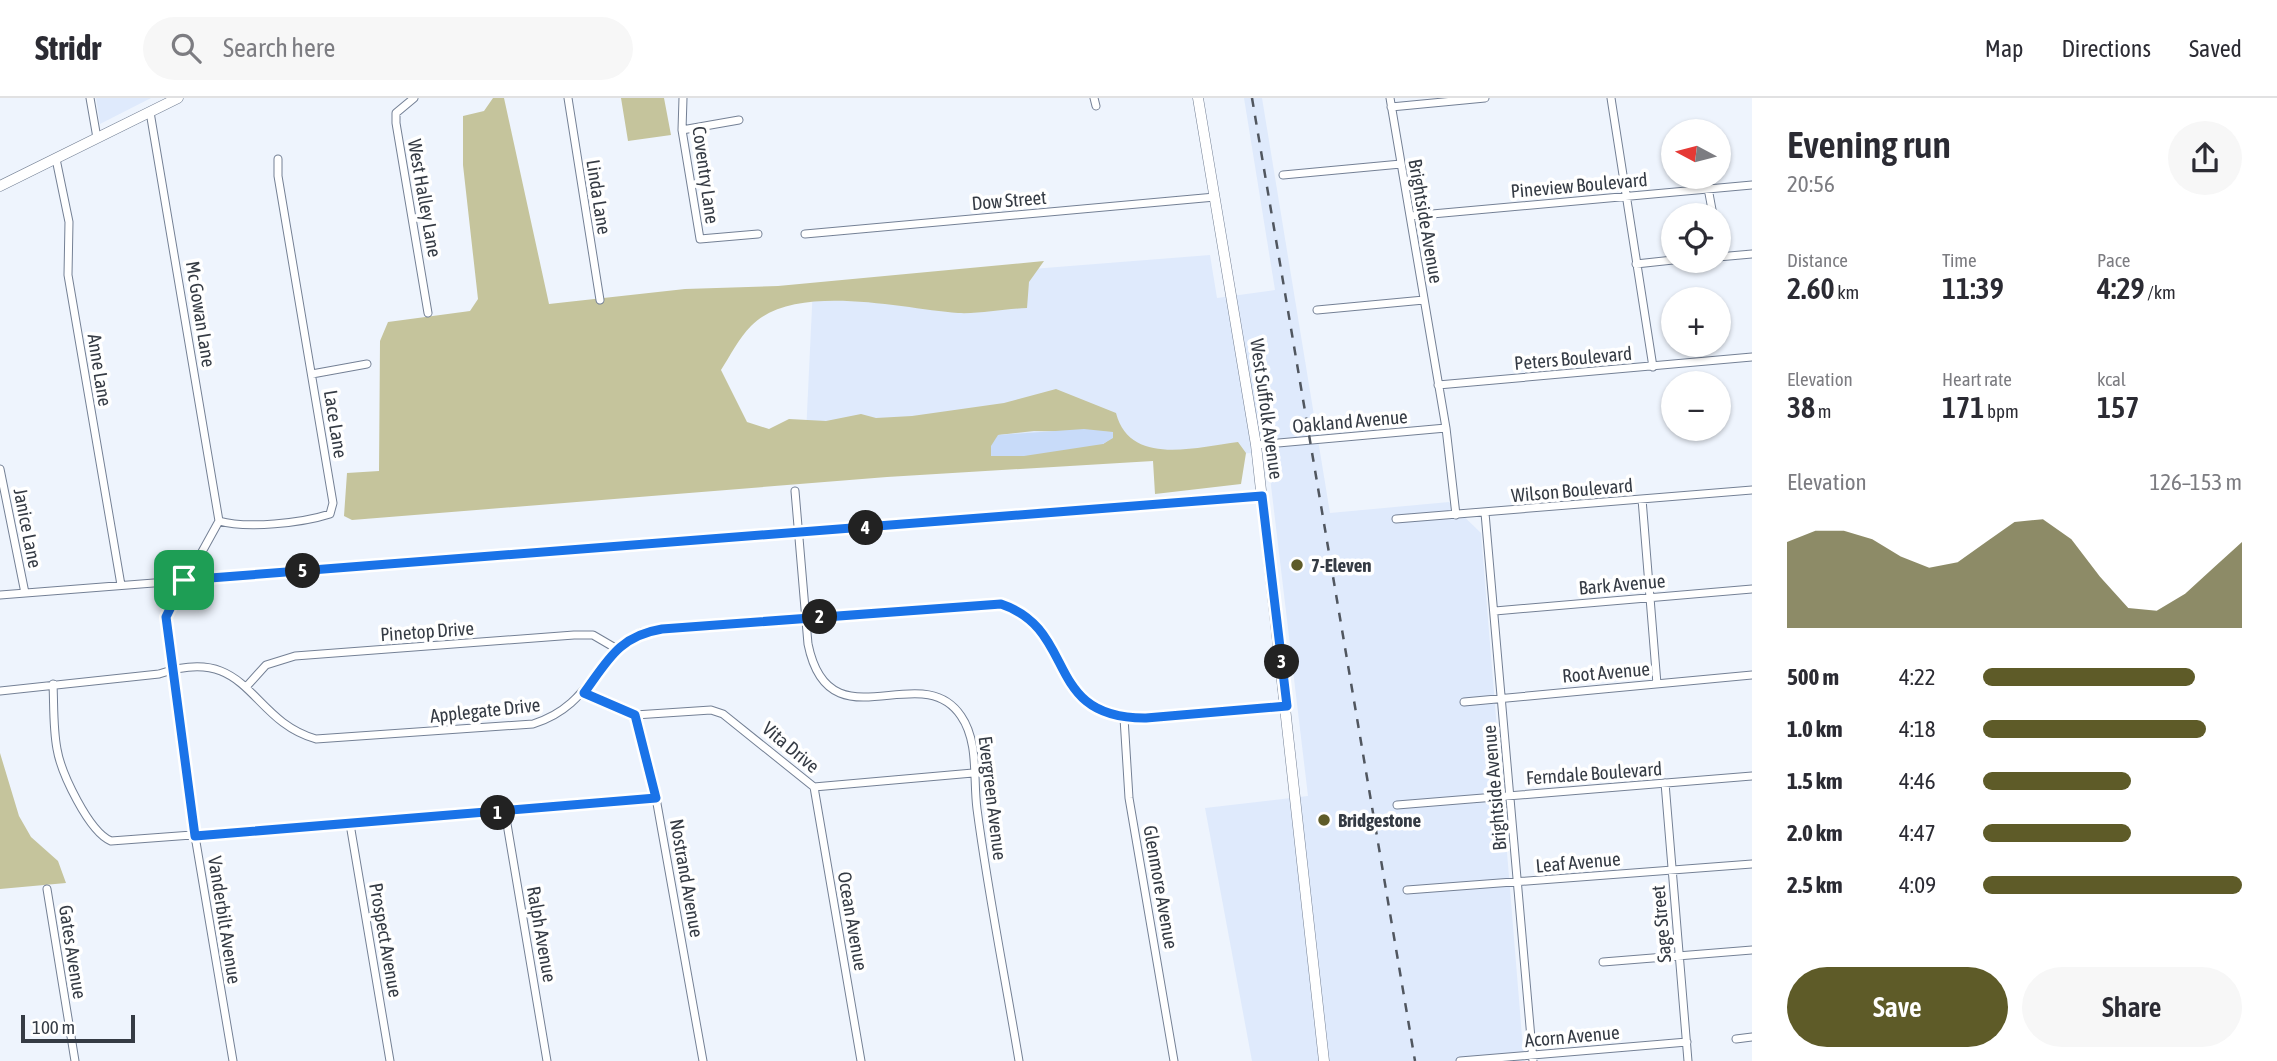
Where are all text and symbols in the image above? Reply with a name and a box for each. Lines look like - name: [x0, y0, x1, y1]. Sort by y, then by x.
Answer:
- search box: [143, 17, 633, 80]
- text: Stridr: [35, 29, 101, 67]
- icon: search: [167, 29, 205, 67]
- text: Search here: [223, 33, 335, 63]
- text: Map: [1985, 35, 2023, 62]
- text: Directions: [2061, 35, 2151, 62]
- text: Saved: [2189, 35, 2242, 62]
- north arrow: [1661, 119, 1731, 189]
- map controls: [1661, 119, 1731, 441]
- button: share: [2168, 121, 2242, 195]
- text: Evening run: [1787, 123, 1951, 166]
- street label: Coventry Lane: [688, 125, 724, 225]
- street label: West Halley Lane: [404, 137, 446, 259]
- street label: Brightside Avenue: [1404, 157, 1448, 285]
- street label: Linda Lane: [582, 158, 616, 236]
- street label: Pineview Boulevard: [1510, 168, 1648, 202]
- text: 20:56: [1787, 171, 1835, 197]
- street label: Dow Street: [971, 186, 1047, 214]
- button: locate: [1661, 203, 1731, 273]
- text: Distance: [1787, 249, 1848, 271]
- text: Time: [1942, 249, 1977, 271]
- text: Pace: [2097, 249, 2130, 271]
- street label: Mc Gowan Lane: [182, 259, 220, 369]
- text: 2.60: [1787, 271, 1835, 305]
- text: 11:39: [1942, 271, 2004, 305]
- text: 4:29: [2097, 271, 2145, 305]
- text: km: [1835, 281, 1859, 303]
- text: /km: [2145, 281, 2176, 303]
- button: +: [1661, 287, 1731, 357]
- street label: Anne Lane: [83, 332, 117, 408]
- street label: West Suffolk Avenue: [1246, 337, 1288, 481]
- street label: Peters Boulevard: [1513, 342, 1633, 374]
- text: Elevation: [1787, 368, 1853, 390]
- text: Heart rate: [1942, 368, 2012, 390]
- text: kcal: [2097, 368, 2126, 390]
- button: −: [1661, 371, 1731, 441]
- street label: Lace Lane: [320, 388, 352, 460]
- text: 38: [1787, 390, 1815, 424]
- text: 171: [1942, 390, 1984, 424]
- text: 157: [2097, 390, 2139, 424]
- text: m: [1815, 400, 1832, 422]
- text: bpm: [1984, 400, 2019, 422]
- street label: Oakland Avenue: [1291, 405, 1409, 437]
- text: Elevation: [1787, 469, 1867, 495]
- text: 126–153 m: [2149, 469, 2242, 495]
- street label: Wilson Boulevard: [1510, 474, 1634, 506]
- street label: Janice Lane: [9, 486, 47, 570]
- pin: 4: [848, 510, 884, 546]
- text: 4: [861, 516, 870, 538]
- pin: [154, 550, 214, 610]
- pin: 5: [286, 554, 320, 588]
- place label: 7-Eleven: [1311, 554, 1372, 576]
- marker: 7-Eleven: [1289, 557, 1305, 573]
- text: 5: [298, 559, 307, 581]
- icon: arrive: [165, 561, 203, 599]
- street label: Bark Avenue: [1578, 569, 1666, 599]
- pin: 2: [802, 600, 838, 634]
- text: 2: [815, 605, 824, 627]
- street label: Pinetop Drive: [379, 617, 475, 645]
- pin: 3: [1264, 644, 1300, 680]
- text: 3: [1277, 650, 1286, 672]
- street label: Root Avenue: [1561, 657, 1651, 687]
- text: 500 m: [1787, 664, 1839, 690]
- text: 4:22: [1899, 664, 1936, 690]
- street label: Applegate Drive: [429, 693, 541, 727]
- text: 1.0 km: [1787, 716, 1843, 742]
- text: 4:18: [1899, 716, 1936, 742]
- street label: Vita Drive: [758, 717, 824, 777]
- street label: Brightside Avenue: [1478, 724, 1510, 852]
- street label: Evergreen Avenue: [974, 735, 1012, 861]
- street label: Ferndale Boulevard: [1525, 757, 1663, 789]
- text: 1.5 km: [1787, 768, 1843, 794]
- text: 4:46: [1899, 768, 1936, 794]
- pin: 1: [480, 796, 516, 830]
- text: 1: [493, 801, 502, 823]
- place label: Bridgestone: [1338, 809, 1422, 831]
- marker: Bridgestone: [1316, 812, 1332, 828]
- street label: Nostrand Avenue: [666, 817, 708, 939]
- text: 2.0 km: [1787, 820, 1843, 846]
- text: 4:47: [1899, 820, 1936, 846]
- street label: Glenmore Avenue: [1139, 824, 1183, 950]
- street label: Leaf Avenue: [1535, 847, 1621, 877]
- street label: Vanderbilt Avenue: [204, 855, 246, 985]
- street label: Ocean Avenue: [833, 870, 873, 972]
- text: 2.5 km: [1787, 872, 1843, 898]
- text: 4:09: [1899, 872, 1936, 898]
- street label: Prospect Avenue: [365, 881, 407, 999]
- street label: Ralph Avenue: [523, 884, 561, 984]
- street label: Sage Street: [1647, 884, 1675, 964]
- street label: Gates Avenue: [55, 904, 91, 1000]
- button: Save: [1787, 967, 2008, 1047]
- button: Share: [2022, 967, 2242, 1047]
- scale bar: [21, 1012, 135, 1044]
- text: 100 m: [32, 1016, 75, 1038]
- street label: Acorn Avenue: [1524, 1021, 1620, 1051]

